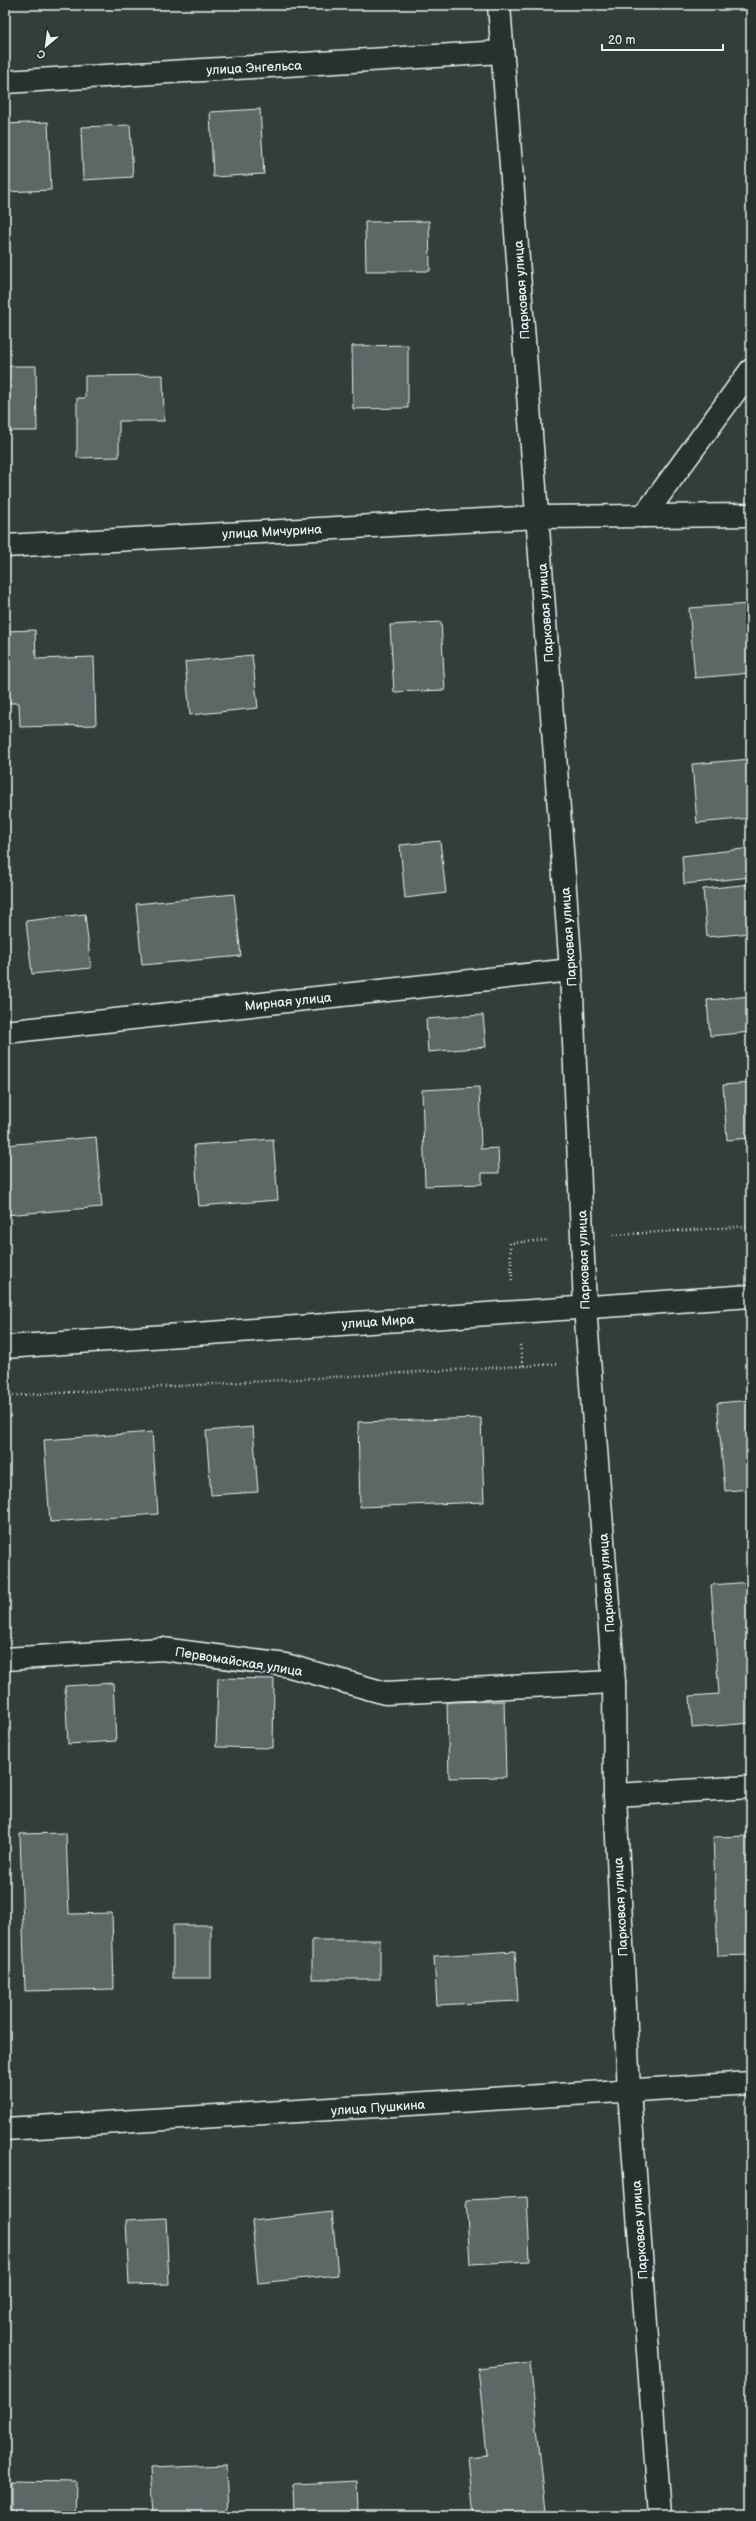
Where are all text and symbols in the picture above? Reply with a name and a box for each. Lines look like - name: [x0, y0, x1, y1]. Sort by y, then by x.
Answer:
- north arrow: [26, 26, 66, 66]
- scale bar: [602, 26, 723, 52]
- text: 20 m: [608, 33, 635, 48]
- text: С: [35, 47, 48, 62]
- street label: улица Энгельса: [206, 57, 303, 78]
- street label: Парковая улица: [511, 239, 533, 340]
- street label: улица Мичурина: [222, 521, 323, 543]
- street label: Парковая улица: [535, 562, 557, 663]
- street label: Парковая улица: [558, 886, 580, 987]
- street label: Мирная улица: [244, 989, 333, 1015]
- street label: Парковая улица: [574, 1210, 594, 1310]
- street label: улица Мира: [341, 1311, 415, 1333]
- street label: Парковая улица: [596, 1532, 618, 1633]
- street label: Первомайская улица: [174, 1644, 304, 1680]
- street label: Парковая улица: [610, 1857, 632, 1957]
- street label: улица Пушкина: [330, 2097, 426, 2119]
- street label: Парковая улица: [629, 2179, 651, 2280]

